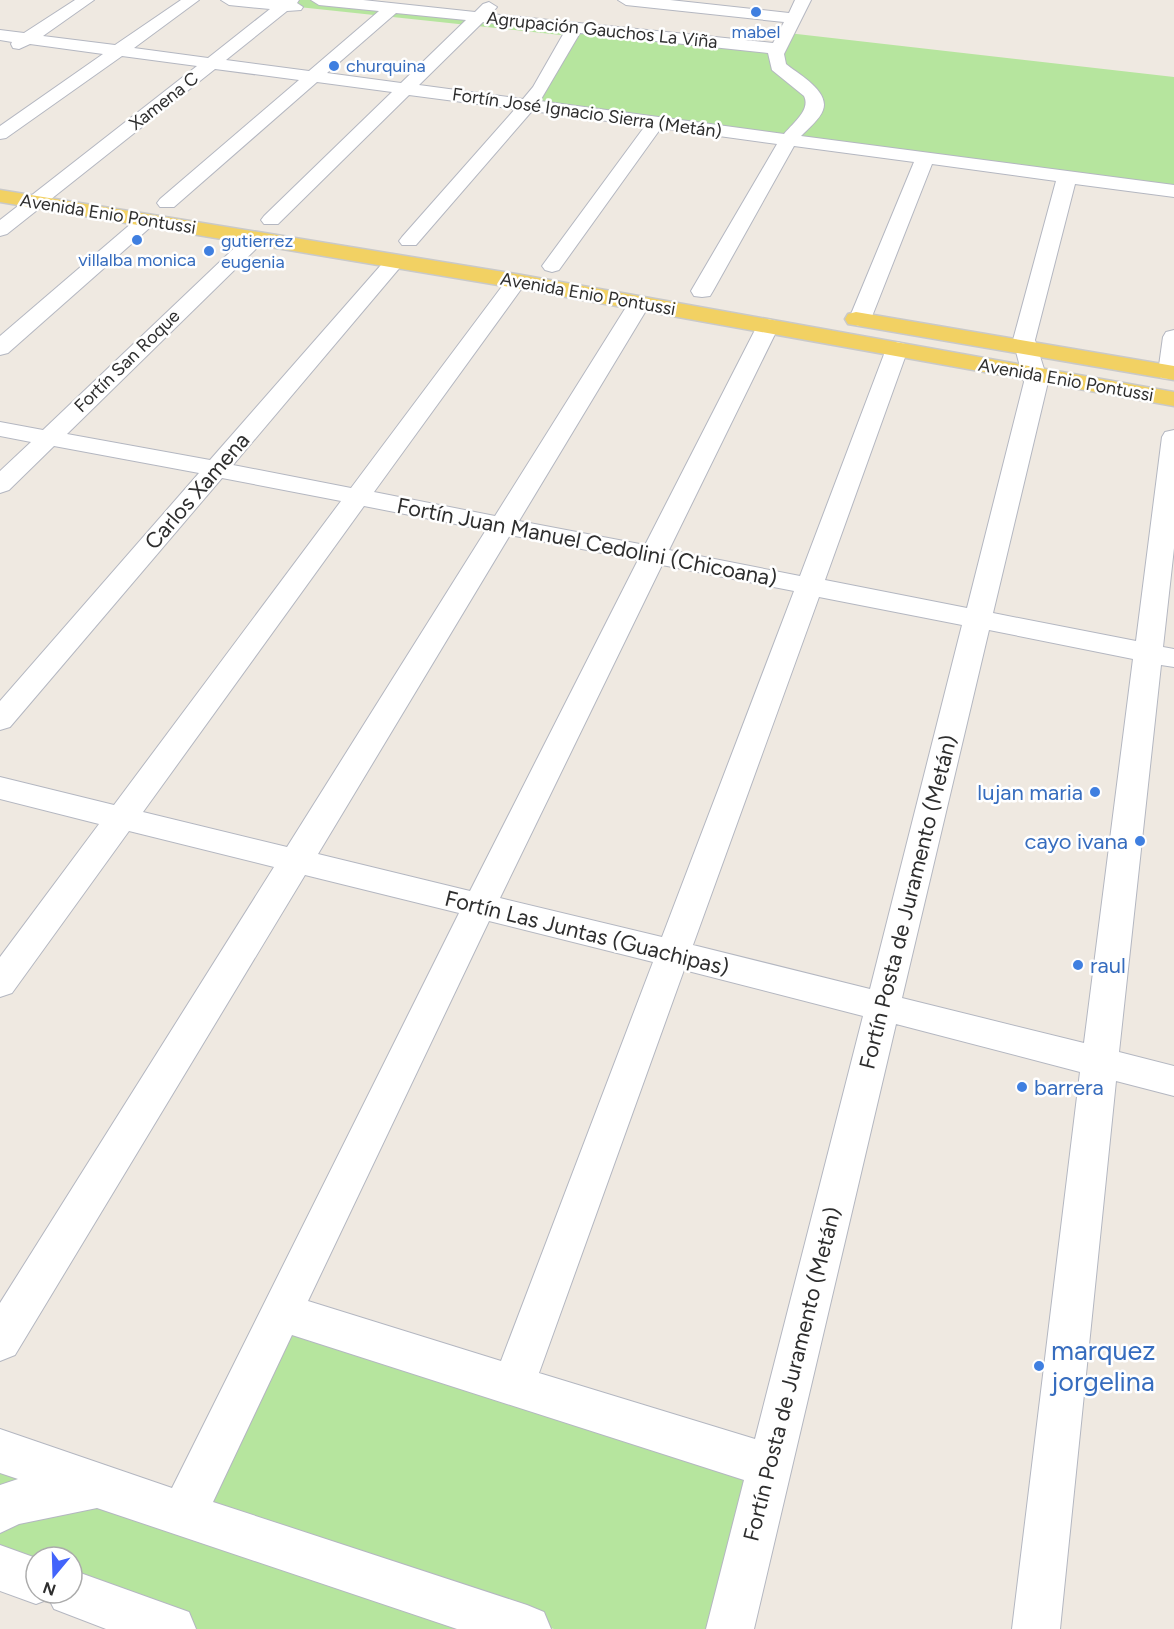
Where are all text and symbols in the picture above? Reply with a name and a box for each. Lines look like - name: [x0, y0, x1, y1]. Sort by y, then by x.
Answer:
- marker: mabel: [749, 5, 763, 19]
- street label: Agrupación Gauchos La Viña: [485, 7, 719, 53]
- place label: mabel: [732, 21, 780, 43]
- place label: churquina: [346, 55, 426, 77]
- marker: churquina: [327, 59, 341, 73]
- street label: Xamena C: [125, 67, 203, 135]
- street label: Fortín José Ignacio Sierra (Metán): [451, 83, 723, 143]
- street label: Avenida Enio Pontussi: [19, 189, 197, 239]
- place label: gutierrez eugenia: [221, 230, 293, 273]
- marker: villalba monica: [130, 233, 144, 247]
- marker: gutierrez eugenia: [202, 244, 216, 258]
- place label: villalba monica: [78, 249, 196, 271]
- street label: Avenida Enio Pontussi: [499, 268, 677, 320]
- street label: Fortín San Roque: [70, 305, 185, 417]
- street label: Avenida Enio Pontussi: [977, 354, 1155, 406]
- street label: Carlos Xamena: [139, 427, 255, 555]
- street label: Fortín Juan Manuel Cedolini (Chicoana): [395, 492, 779, 592]
- street label: Fortín Posta de Juramento (Metán): [853, 732, 963, 1072]
- place label: lujan maria: [977, 779, 1083, 806]
- marker: lujan maria: [1088, 785, 1102, 799]
- place label: cayo ivana: [1025, 828, 1128, 855]
- marker: cayo ivana: [1133, 834, 1147, 848]
- street label: Fortín Las Juntas (Guachipas): [442, 885, 732, 981]
- place label: raul: [1090, 952, 1126, 979]
- marker: raul: [1071, 958, 1085, 972]
- place label: barrera: [1034, 1074, 1104, 1101]
- marker: barrera: [1015, 1080, 1029, 1094]
- street label: Fortín Posta de Juramento (Metán): [737, 1204, 847, 1544]
- place label: marquez jorgelina: [1049, 1334, 1156, 1398]
- marker: marquez jorgelina: [1032, 1359, 1046, 1373]
- north arrow: [24, 1545, 84, 1605]
- text: N: [40, 1578, 58, 1600]

